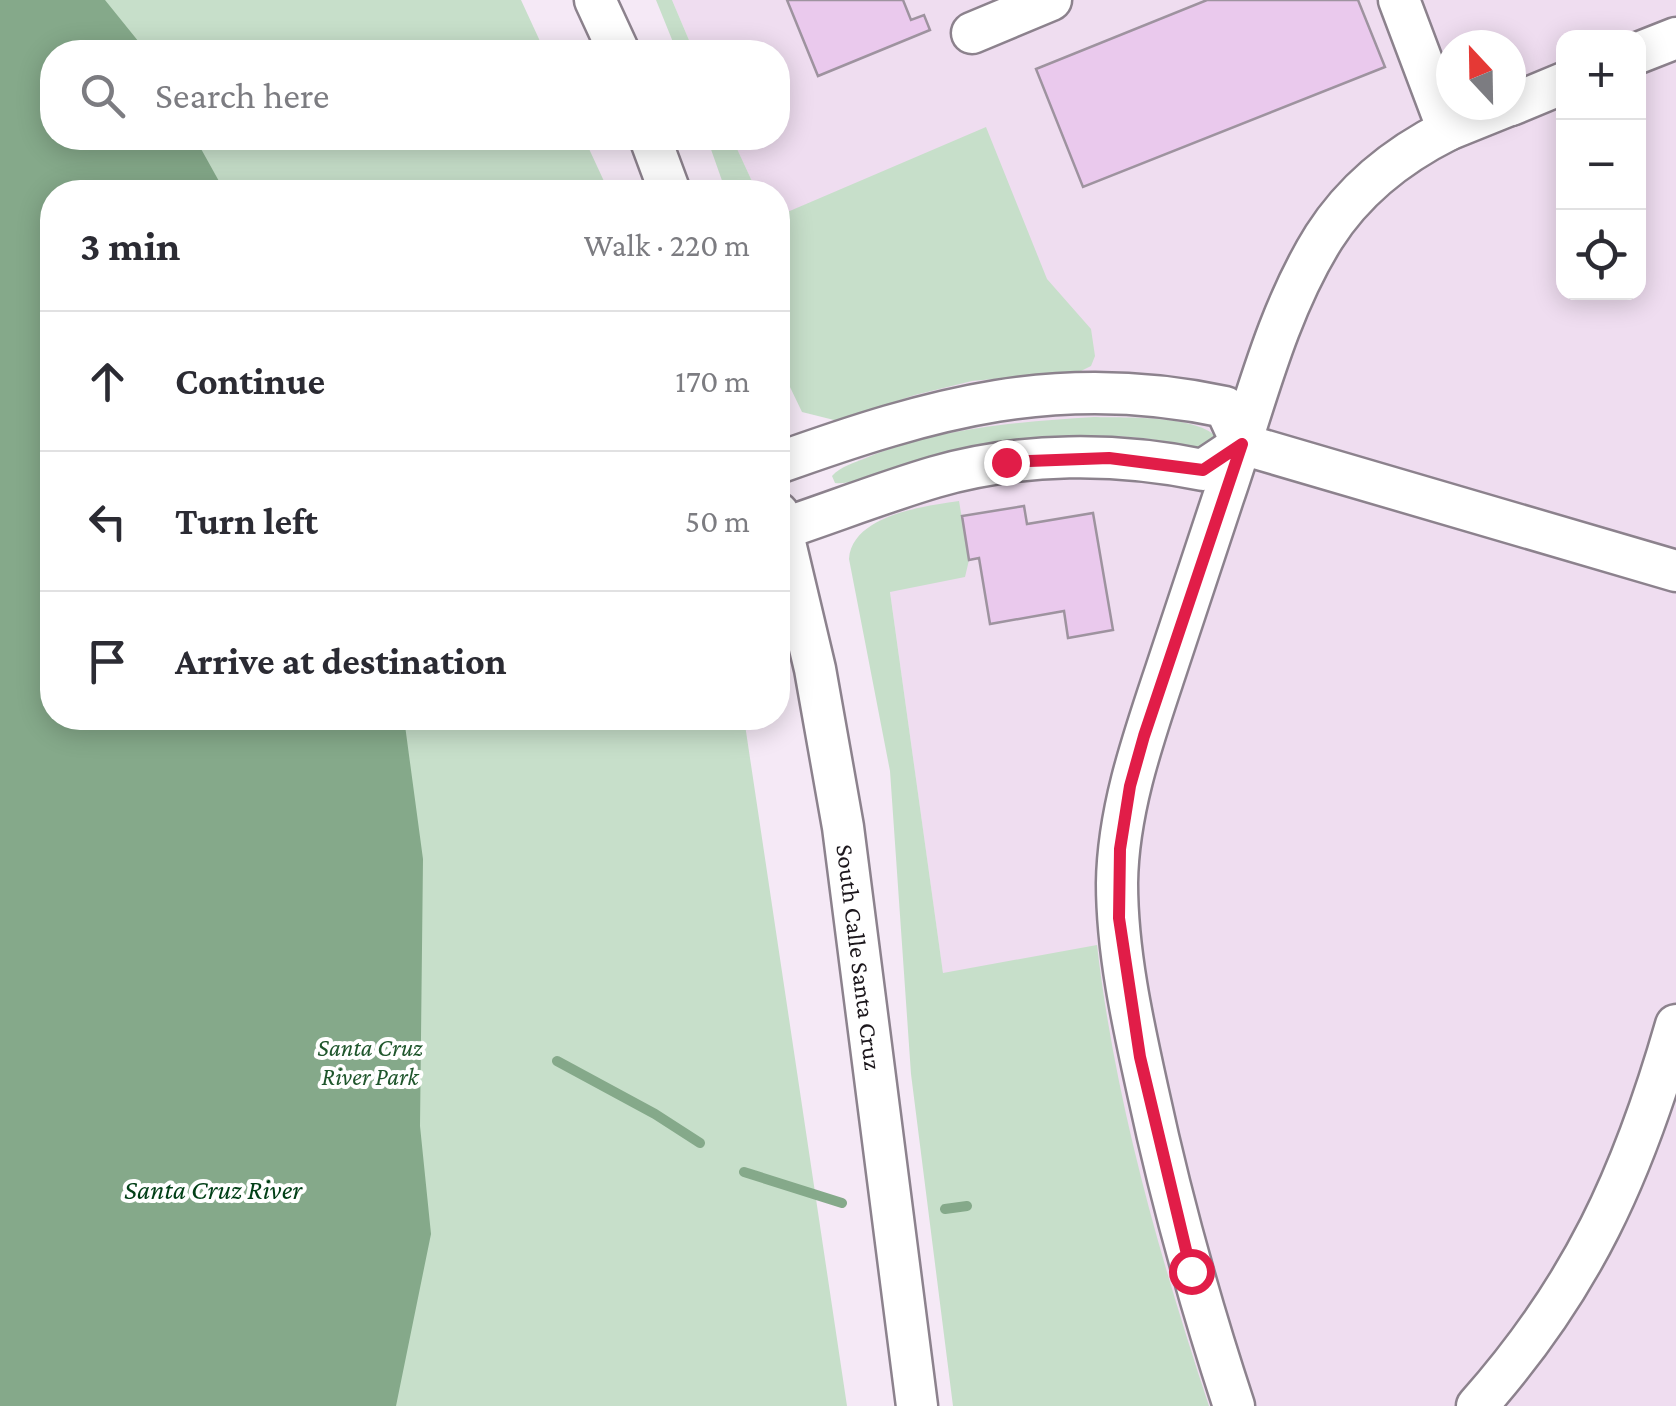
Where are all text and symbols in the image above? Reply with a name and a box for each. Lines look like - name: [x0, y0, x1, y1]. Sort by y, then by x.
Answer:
- north arrow: [1436, 30, 1526, 120]
- map controls: [1556, 30, 1646, 300]
- button: +: [1556, 30, 1646, 120]
- search box: [40, 40, 790, 150]
- icon: search: [75, 68, 130, 123]
- text: Search here: [155, 74, 329, 116]
- button: −: [1556, 120, 1646, 210]
- button: locate: [1556, 210, 1646, 300]
- text: 3 min: [80, 222, 180, 269]
- text: Walk · 220 m: [584, 227, 750, 263]
- icon: ahead: [80, 354, 135, 409]
- text: Continue: [175, 360, 325, 402]
- text: 170 m: [675, 363, 750, 399]
- route end: [984, 440, 1030, 486]
- icon: left: [80, 494, 135, 549]
- text: Turn left: [175, 500, 318, 542]
- text: 50 m: [685, 503, 750, 539]
- icon: arrive: [80, 634, 135, 689]
- text: Arrive at destination: [175, 640, 507, 682]
- street label: South Calle Santa Cruz: [832, 843, 887, 1072]
- park label: Santa Cruz River Park: [317, 1034, 423, 1090]
- water label: Santa Cruz River: [124, 1174, 303, 1205]
- route start: [1169, 1249, 1215, 1295]

